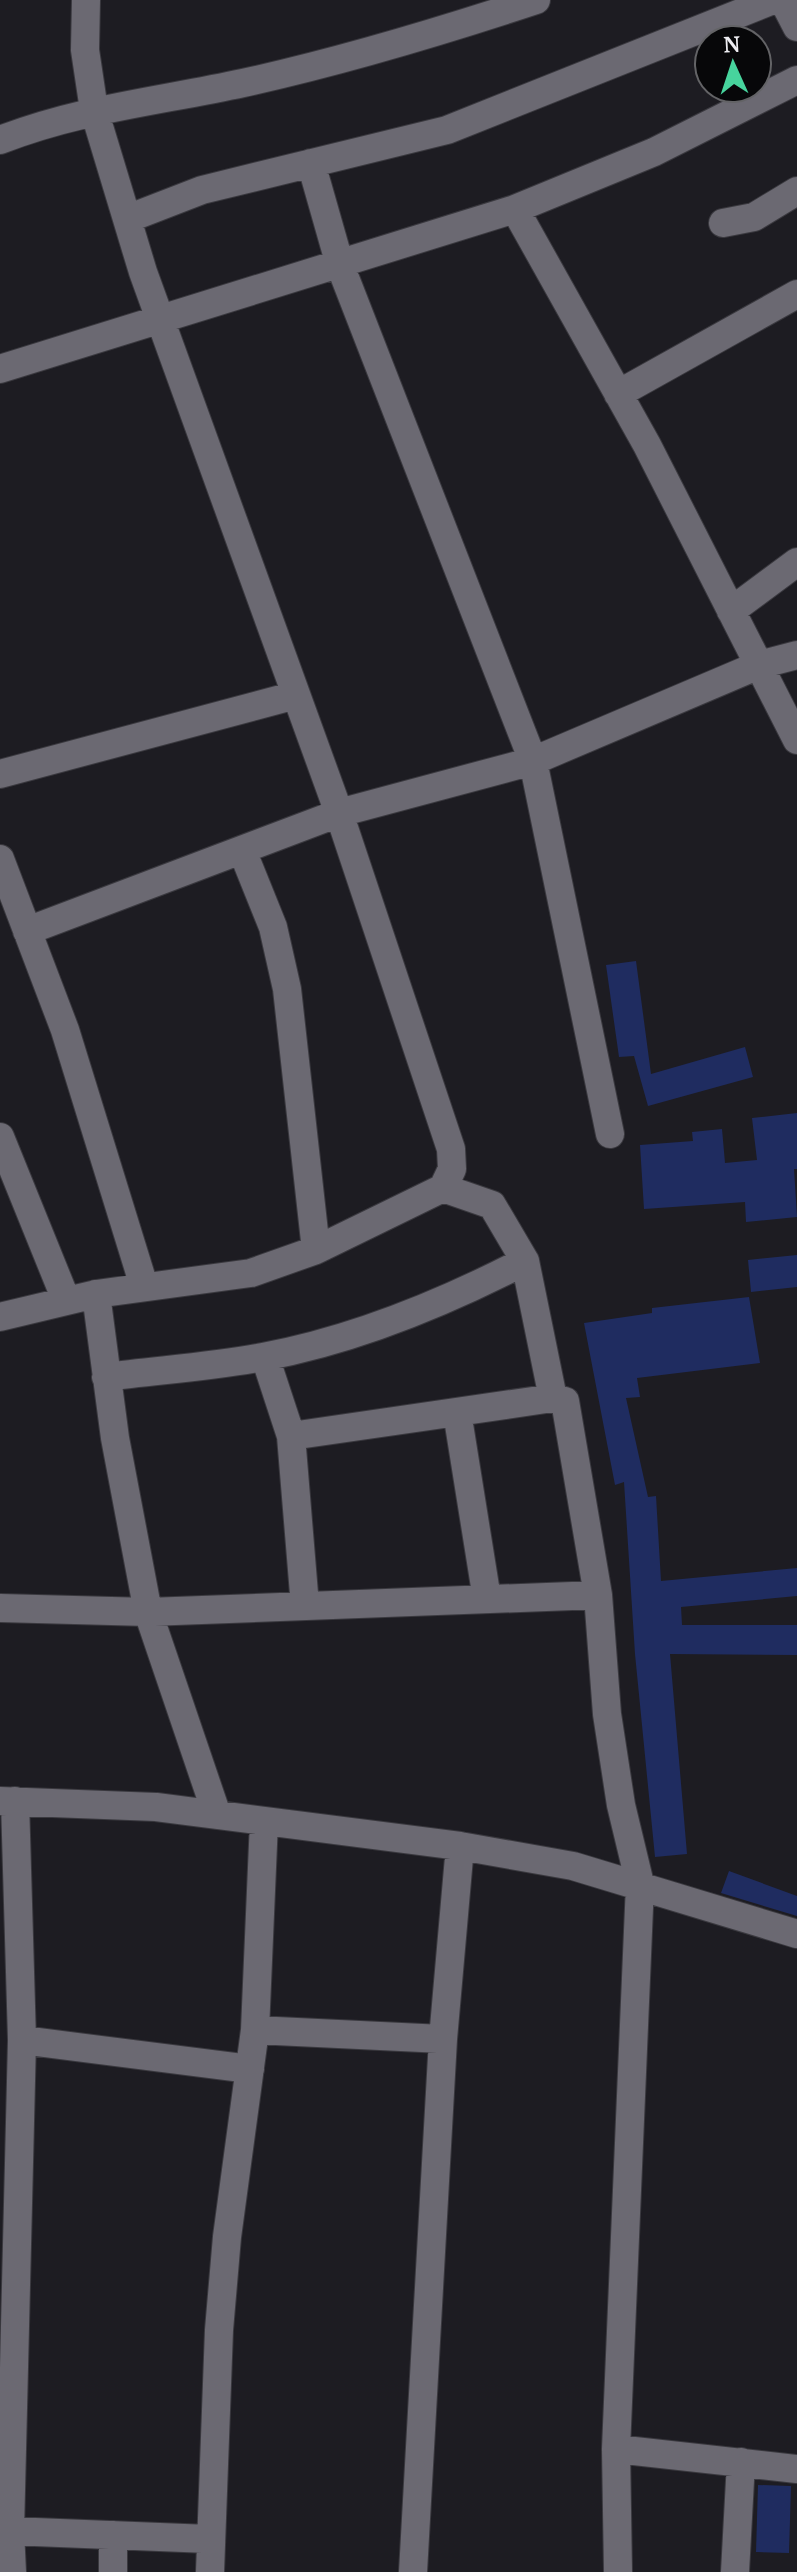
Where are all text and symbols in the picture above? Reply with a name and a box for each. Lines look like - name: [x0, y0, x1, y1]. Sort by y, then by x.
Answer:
- north arrow: [693, 24, 773, 104]
- text: N: [723, 29, 741, 58]

